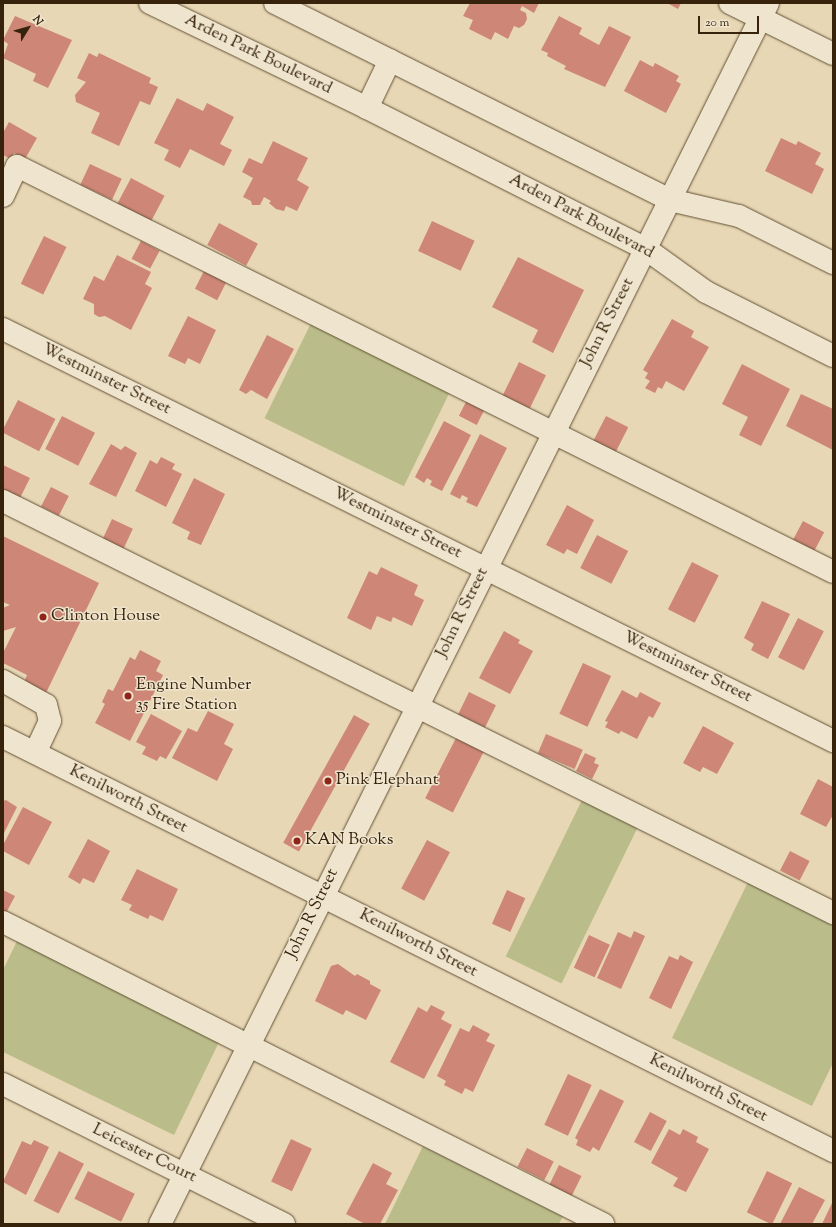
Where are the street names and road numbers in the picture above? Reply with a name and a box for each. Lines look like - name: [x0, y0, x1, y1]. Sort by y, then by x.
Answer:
- street label: Arden Park Boulevard: [181, 10, 335, 100]
- street label: Arden Park Boulevard: [505, 170, 657, 264]
- street label: John R Street: [577, 275, 639, 371]
- street label: Westminster Street: [38, 340, 174, 420]
- street label: Westminster Street: [329, 484, 465, 564]
- street label: John R Street: [432, 565, 494, 661]
- street label: Westminster Street: [619, 628, 755, 708]
- street label: Kenilworth Street: [65, 761, 191, 839]
- street label: John R Street: [282, 866, 344, 962]
- street label: Kenilworth Street: [355, 905, 481, 983]
- street label: Kenilworth Street: [645, 1050, 771, 1128]
- street label: Leicester Court: [89, 1120, 199, 1188]

